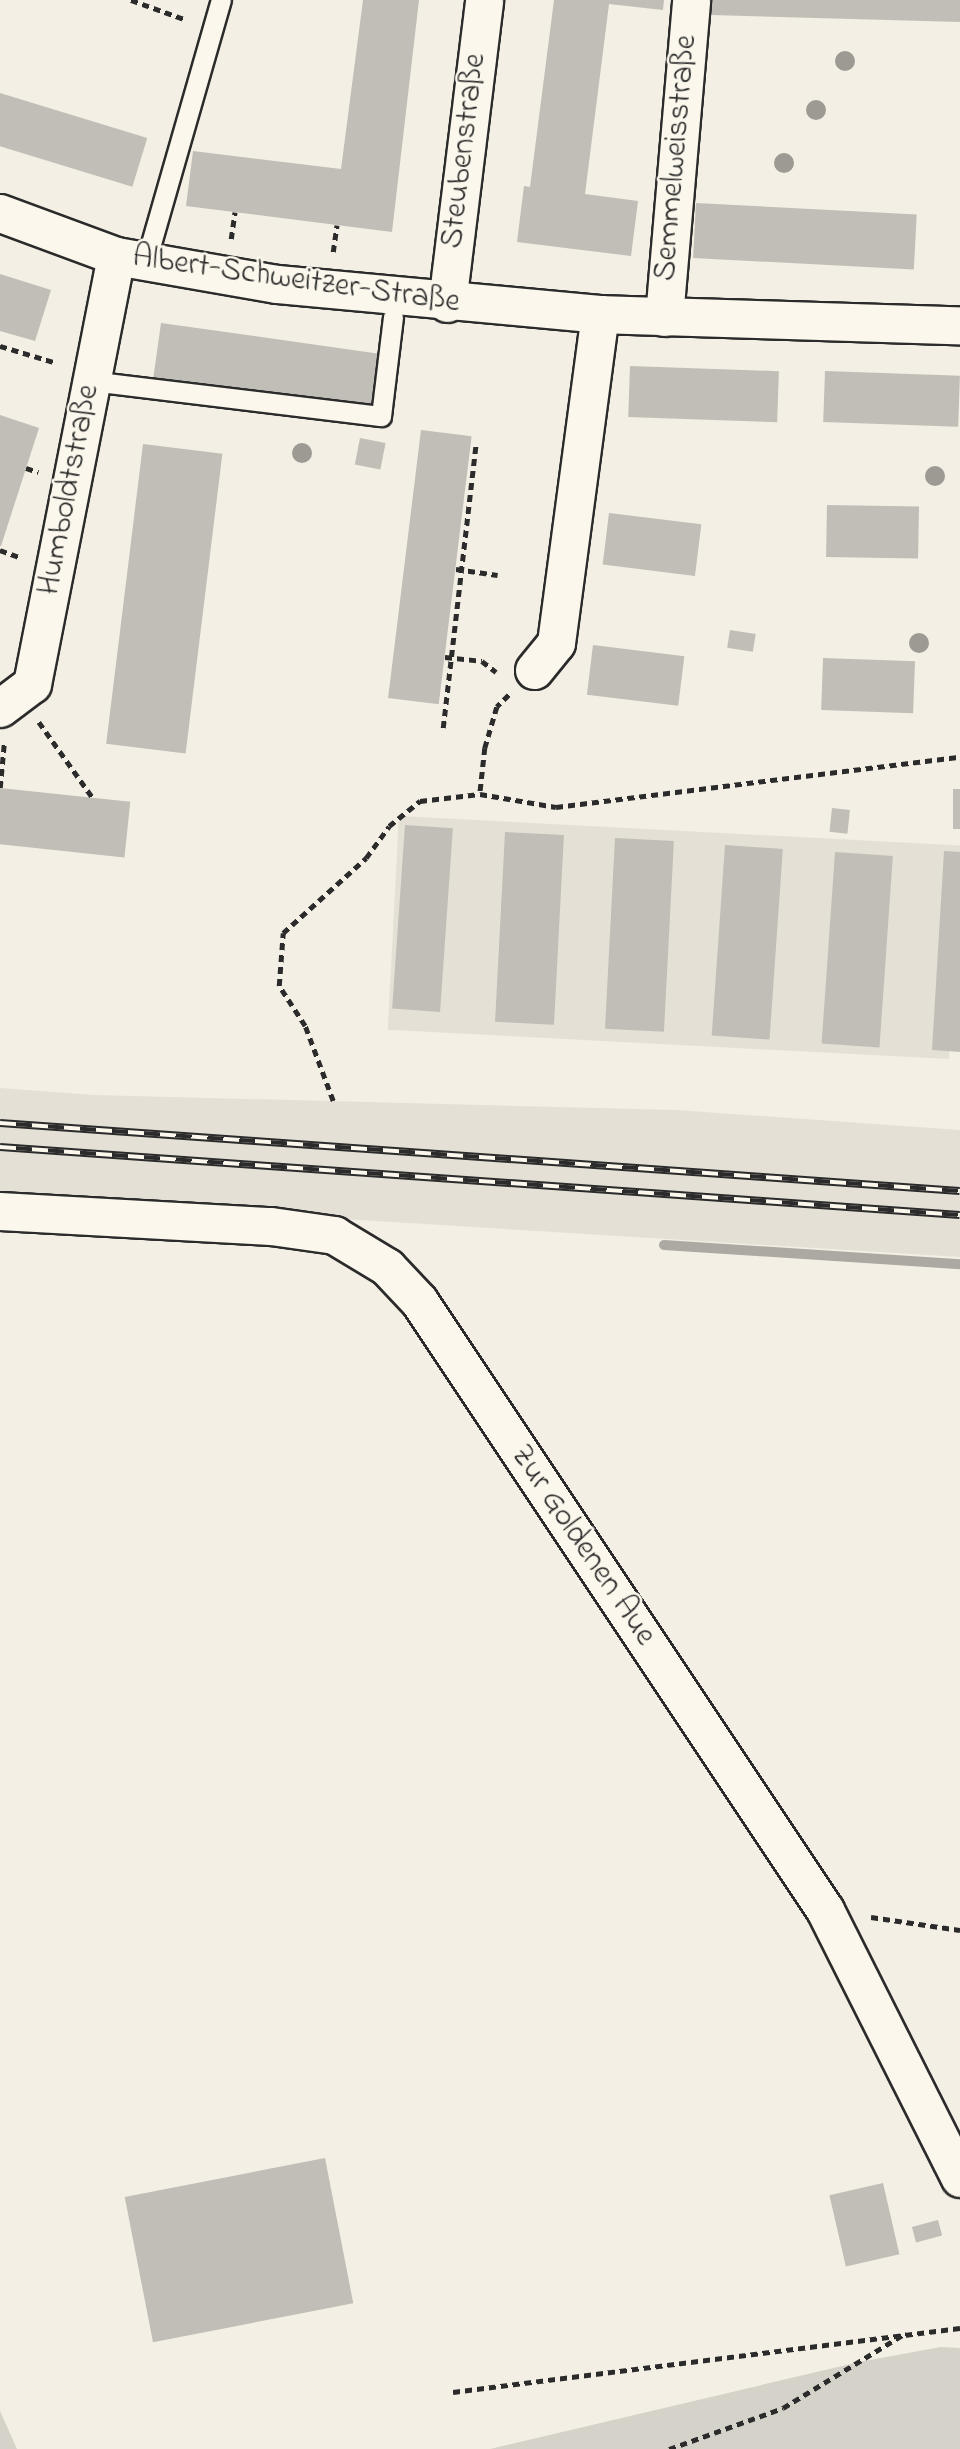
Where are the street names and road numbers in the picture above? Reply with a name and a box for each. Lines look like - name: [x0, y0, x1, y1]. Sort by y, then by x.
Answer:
- street label: Semmelweisstraße: [647, 33, 707, 283]
- street label: Steubenstraße: [434, 51, 496, 251]
- street label: Albert-Schweitzer-Straße: [130, 239, 462, 323]
- street label: Humboldtstraße: [31, 381, 109, 599]
- street label: Zur Goldenen Aue: [501, 1438, 663, 1654]

